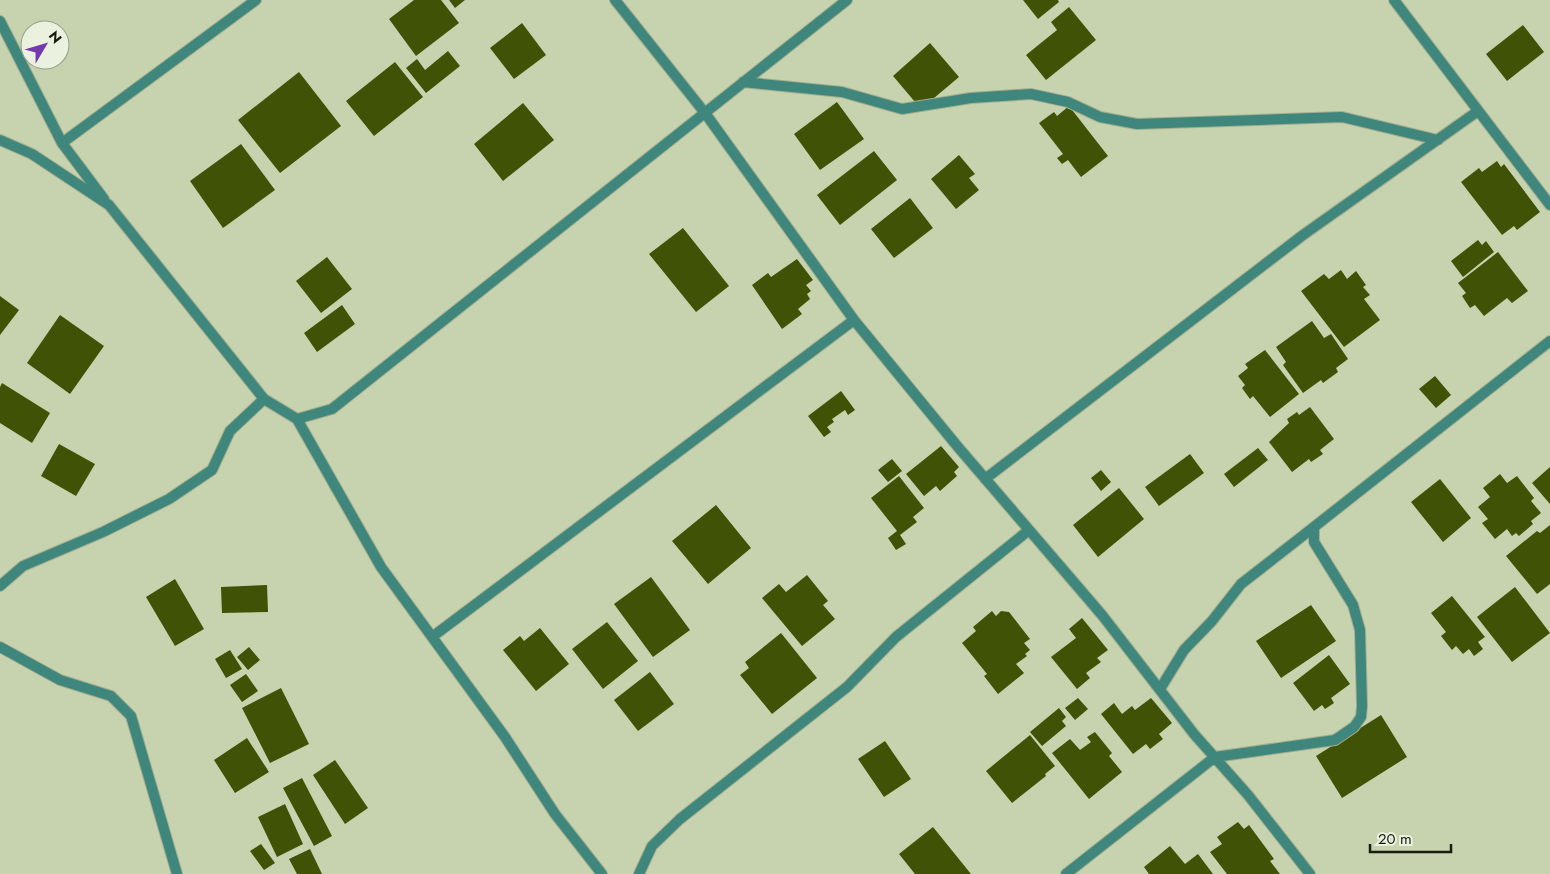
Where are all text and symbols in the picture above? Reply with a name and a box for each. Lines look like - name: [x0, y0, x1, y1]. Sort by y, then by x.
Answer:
- north arrow: [20, 20, 70, 70]
- text: N: [44, 26, 67, 48]
- scale bar: [1370, 822, 1451, 854]
- text: 20 m: [1378, 828, 1412, 850]

